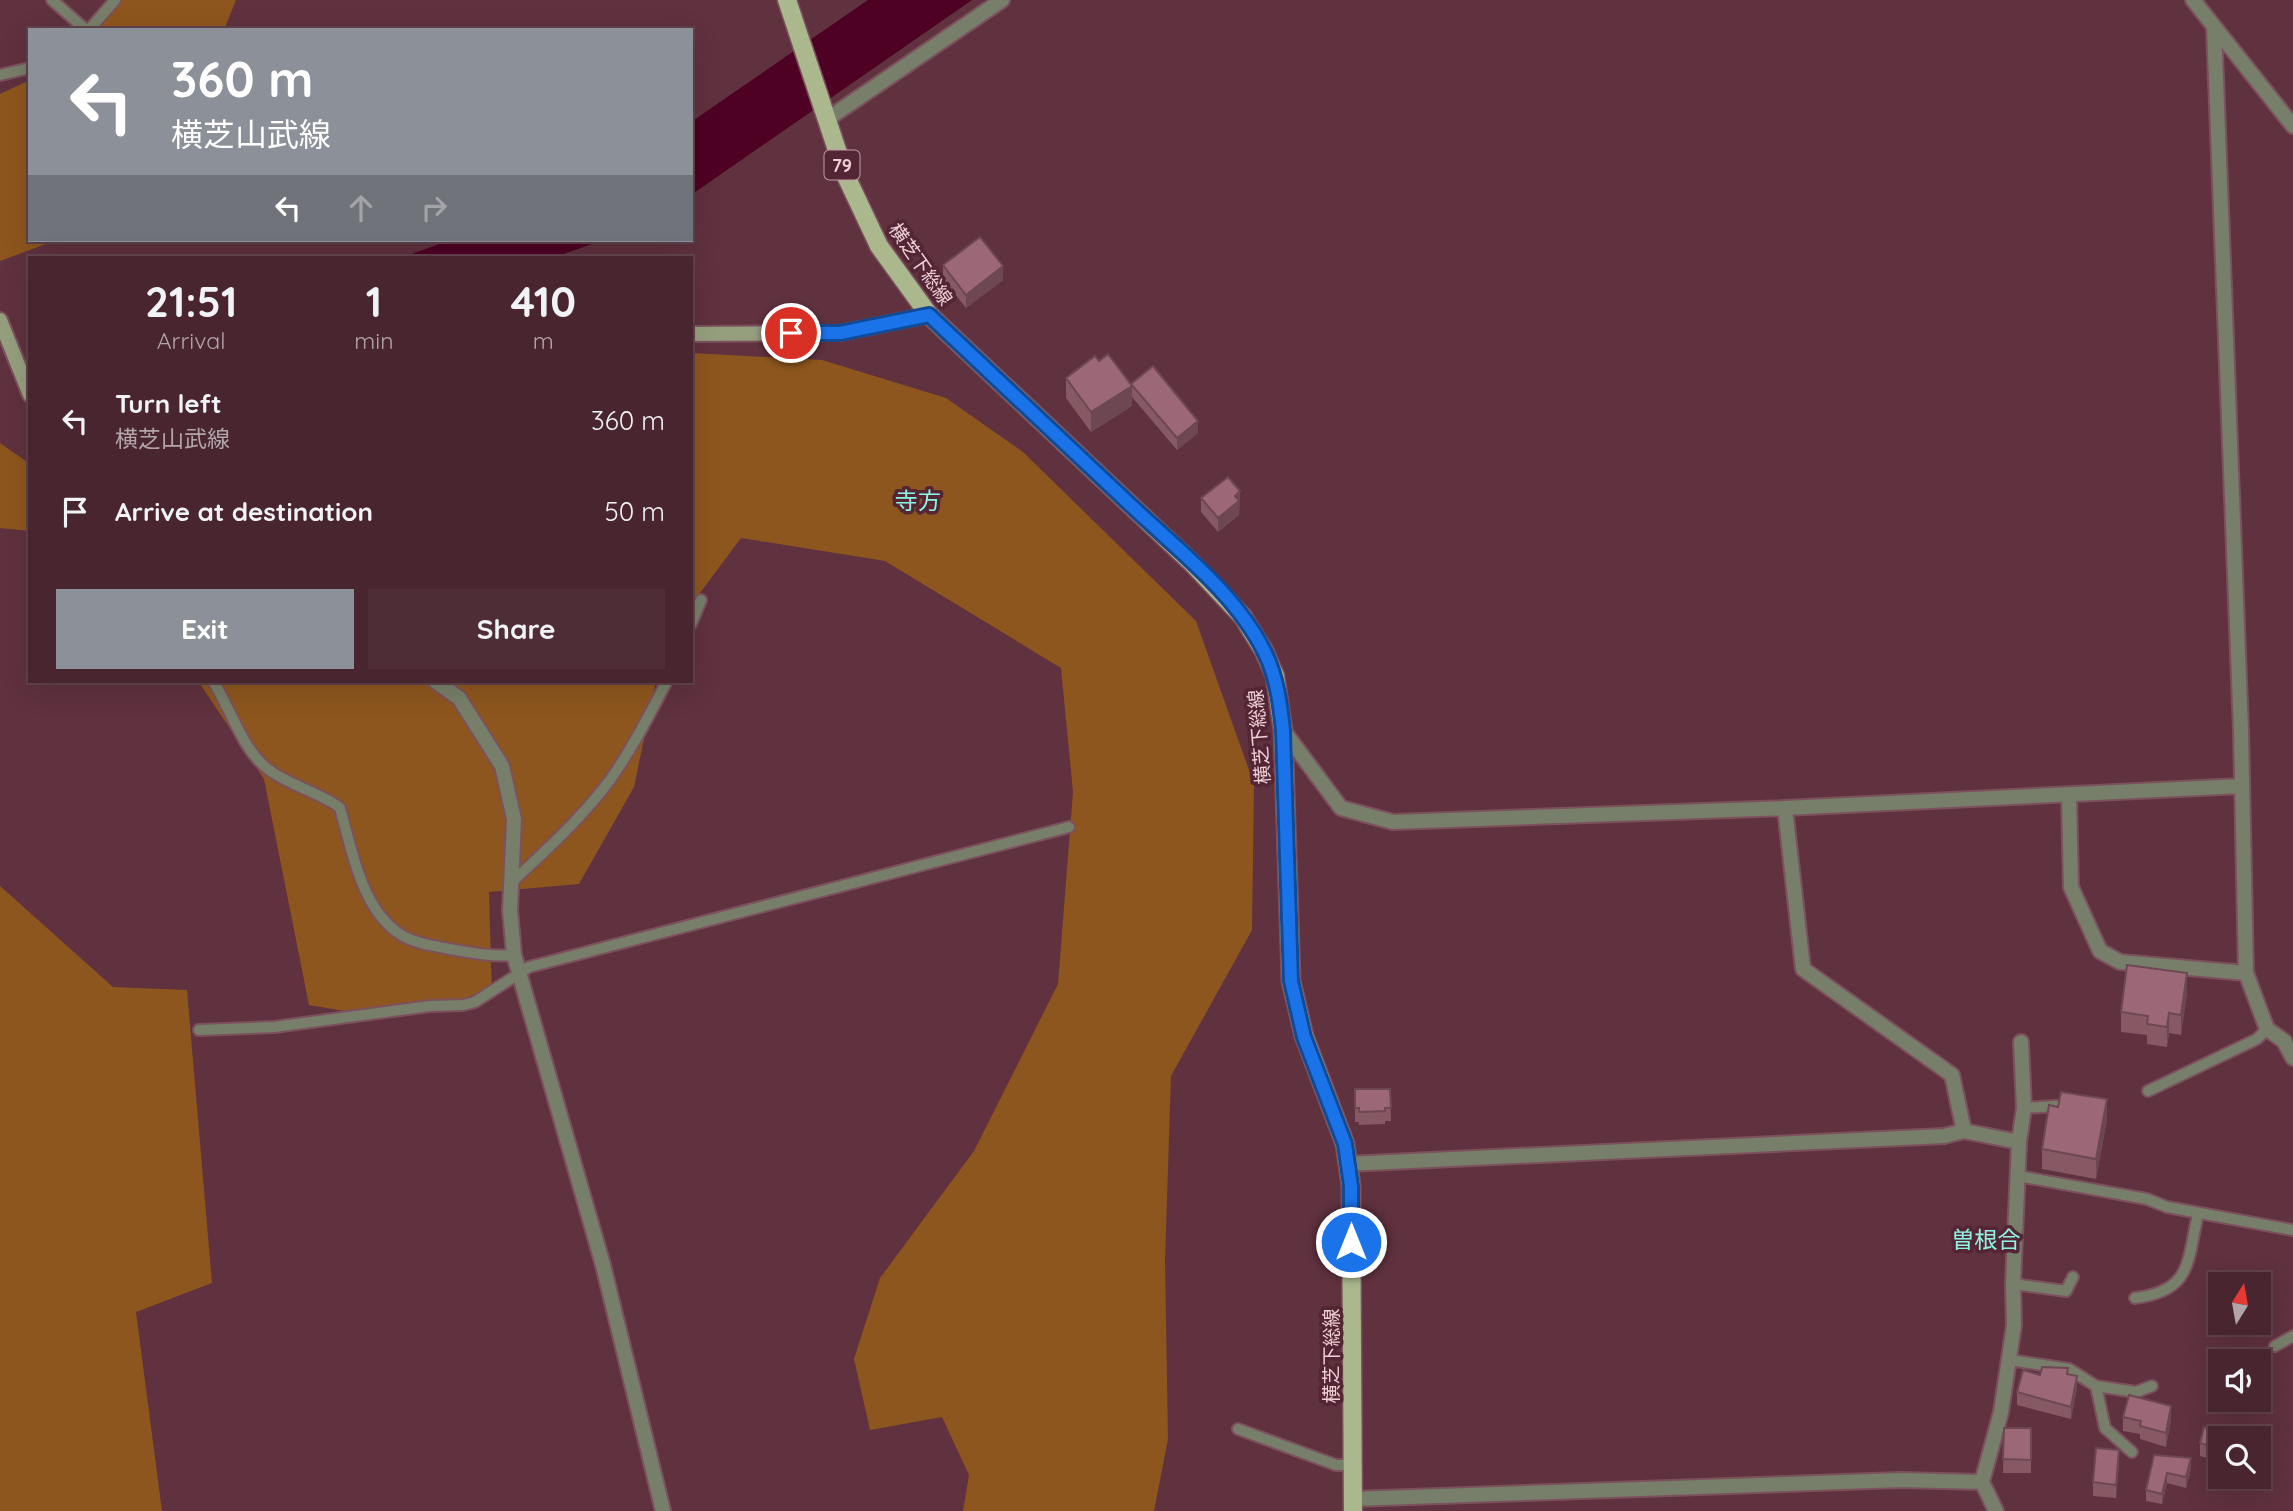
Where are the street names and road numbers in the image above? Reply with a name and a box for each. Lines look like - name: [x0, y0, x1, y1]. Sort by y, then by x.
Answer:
- road number: 79: [824, 150, 860, 180]
- street label: 横芝下総線: [884, 218, 958, 310]
- street label: 横芝下総線: [1243, 689, 1275, 785]
- street label: 横芝下総線: [1319, 1308, 1343, 1404]

